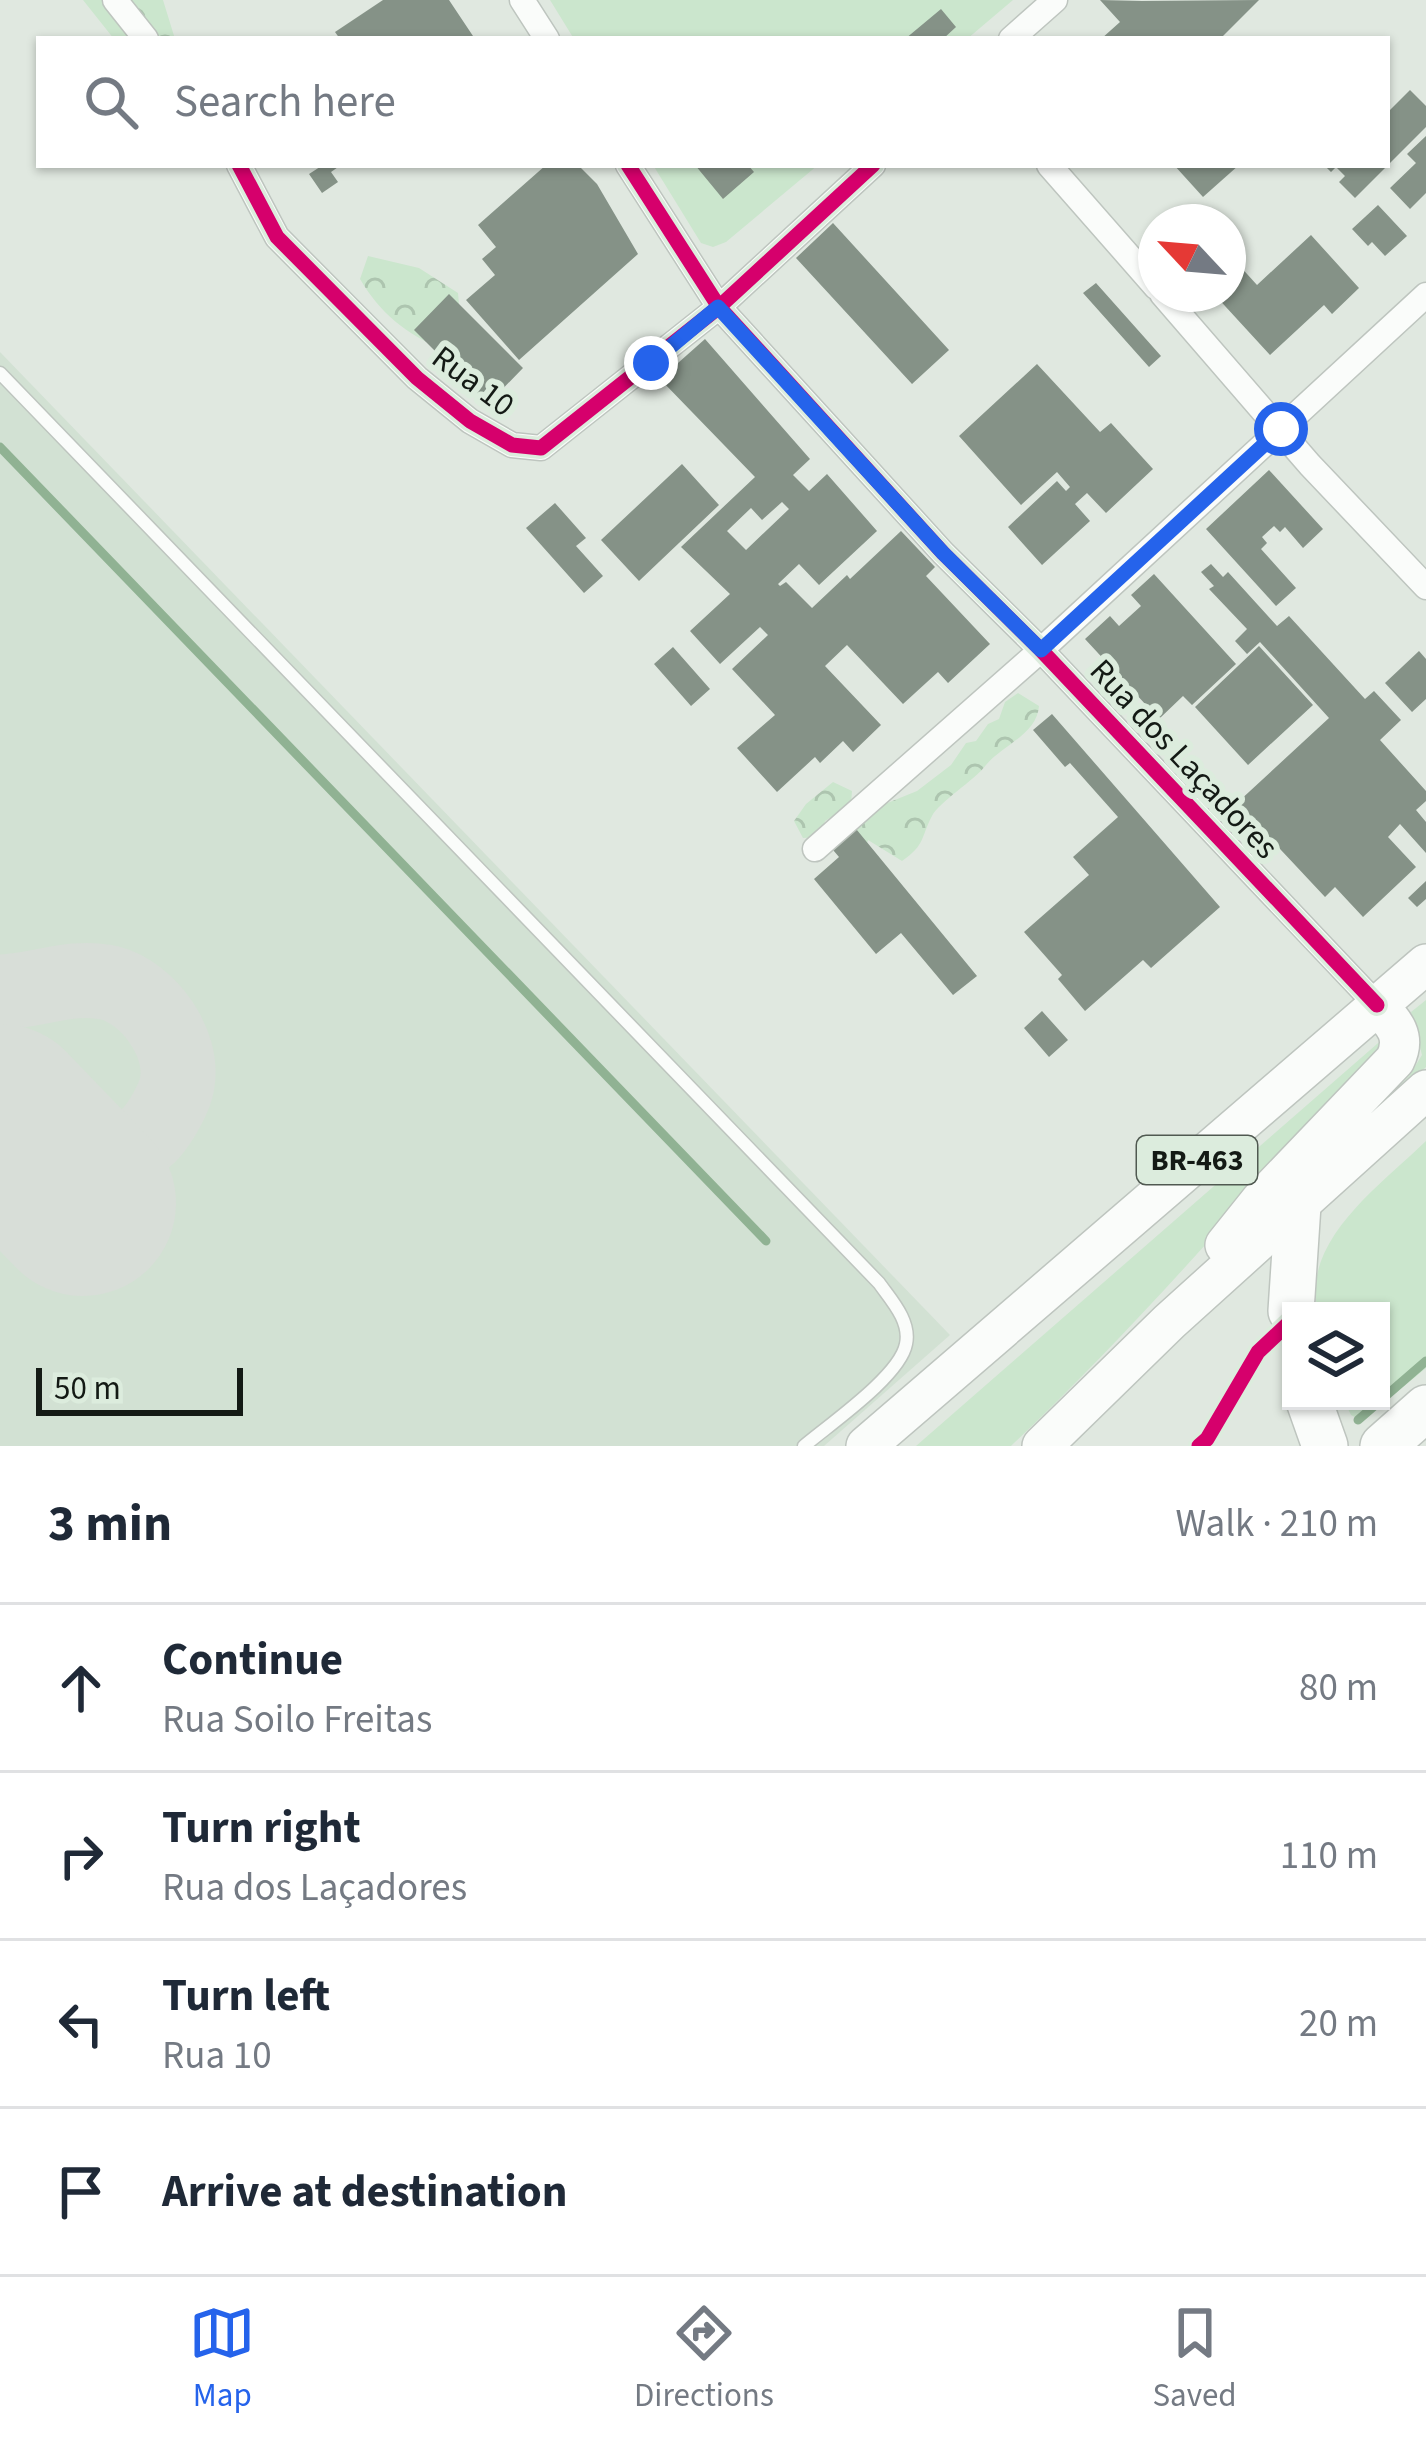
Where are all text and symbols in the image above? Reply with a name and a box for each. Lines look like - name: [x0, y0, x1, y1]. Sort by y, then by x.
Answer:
- search box: [36, 36, 1390, 168]
- icon: search: [78, 69, 144, 135]
- text: Search here: [174, 70, 396, 134]
- north arrow: [1138, 204, 1246, 312]
- street label: Rua 10: [422, 335, 524, 428]
- route end: [624, 336, 678, 390]
- route start: [1254, 402, 1308, 456]
- street label: Rua dos Laçadores: [1079, 649, 1289, 869]
- road number: BR-463: [1137, 1136, 1257, 1184]
- map controls: [1282, 1302, 1390, 1410]
- button: layers: [1282, 1302, 1390, 1410]
- scale bar: [36, 1362, 243, 1415]
- text: 50 m: [54, 1365, 121, 1412]
- text: 3 min: [48, 1488, 172, 1560]
- text: Walk · 210 m: [1175, 1496, 1378, 1552]
- text: Continue: [162, 1628, 343, 1692]
- icon: ahead: [48, 1655, 114, 1721]
- text: 80 m: [1299, 1660, 1378, 1716]
- text: Rua Soilo Freitas: [162, 1692, 432, 1748]
- text: Turn right: [162, 1796, 361, 1860]
- icon: right: [48, 1823, 114, 1889]
- text: 110 m: [1280, 1828, 1378, 1884]
- text: Rua dos Laçadores: [162, 1860, 467, 1916]
- text: Turn left: [162, 1964, 330, 2028]
- icon: left: [48, 1991, 114, 2057]
- text: 20 m: [1299, 1996, 1378, 2052]
- text: Rua 10: [162, 2028, 272, 2084]
- icon: arrive: [48, 2159, 114, 2225]
- text: Arrive at destination: [162, 2160, 567, 2224]
- tab: Map: [189, 2300, 255, 2419]
- tab: Directions: [634, 2300, 774, 2419]
- tab: Saved: [1152, 2300, 1237, 2419]

